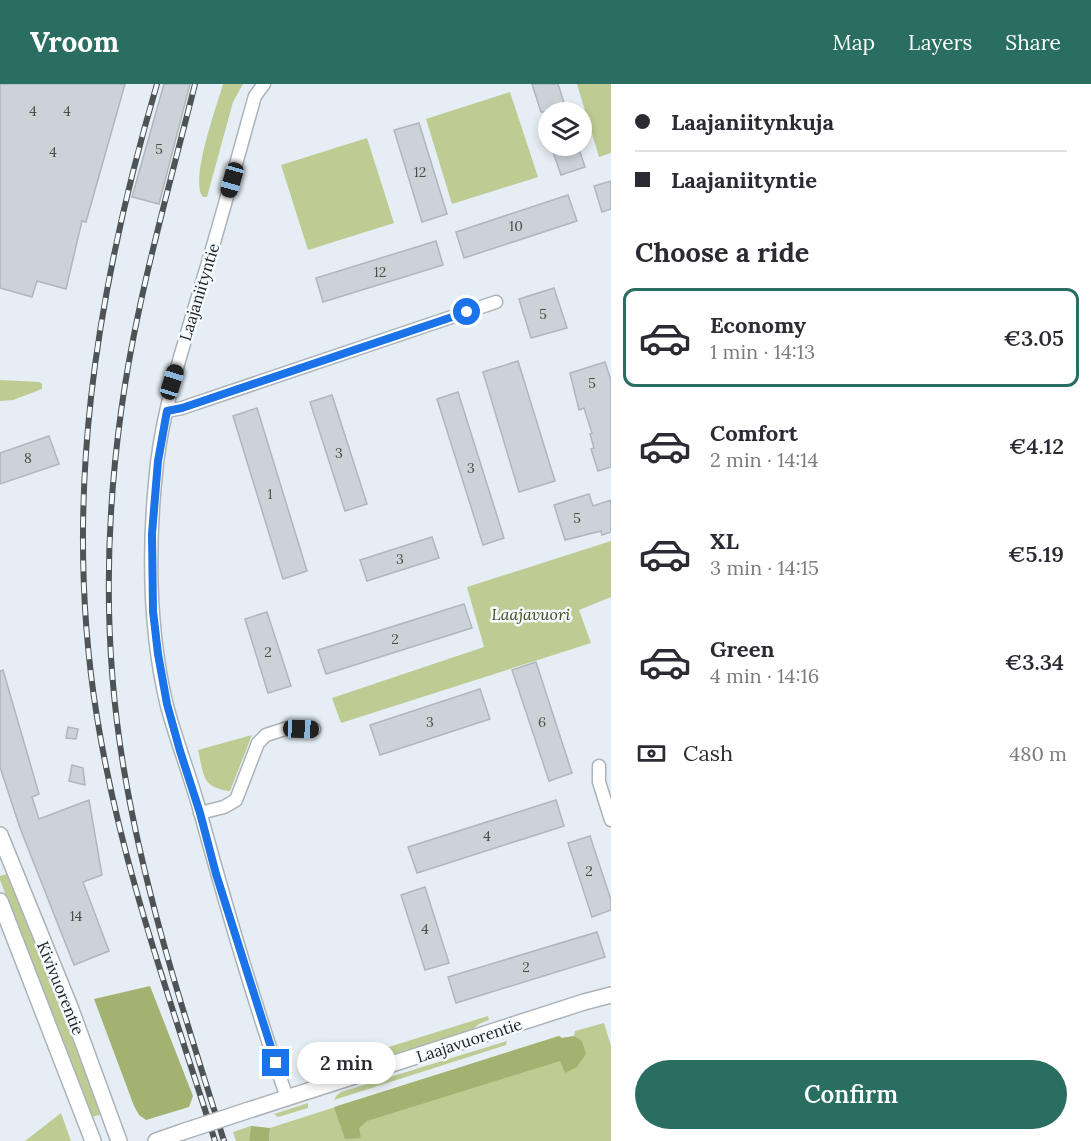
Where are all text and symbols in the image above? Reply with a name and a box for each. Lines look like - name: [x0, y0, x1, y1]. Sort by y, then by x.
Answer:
- text: Vroom: [30, 24, 119, 60]
- text: Map: [832, 29, 875, 56]
- text: Layers: [908, 29, 972, 56]
- text: Share: [1005, 29, 1061, 56]
- house number: 4: [29, 102, 37, 120]
- house number: 4: [63, 102, 71, 120]
- map controls: [538, 102, 592, 156]
- button: layers: [538, 102, 592, 156]
- text: Laajaniitynkuja: [671, 108, 834, 136]
- house number: 5: [155, 140, 163, 158]
- house number: 4: [49, 143, 57, 161]
- car: [218, 160, 246, 200]
- house number: 12: [414, 163, 426, 181]
- text: Laajaniityntie: [671, 166, 817, 194]
- house number: 10: [509, 217, 523, 235]
- text: Choose a ride: [635, 235, 809, 269]
- street label: Laajaniityntie: [175, 240, 223, 343]
- house number: 12: [374, 263, 386, 281]
- route start: [453, 298, 480, 325]
- house number: 5: [539, 305, 547, 323]
- icon: car: [638, 311, 692, 365]
- text: Economy: [710, 311, 806, 339]
- text: €3.05: [1004, 324, 1064, 352]
- text: 1 min · 14:13: [710, 339, 815, 364]
- car: [158, 362, 186, 402]
- house number: 5: [588, 374, 596, 392]
- icon: car: [638, 419, 692, 473]
- text: Comfort: [710, 419, 798, 447]
- text: €4.12: [1009, 432, 1064, 460]
- house number: 3: [335, 444, 343, 462]
- text: 2 min · 14:14: [710, 447, 818, 472]
- house number: 8: [24, 449, 32, 467]
- house number: 3: [467, 459, 475, 477]
- house number: 1: [267, 485, 273, 503]
- house number: 5: [573, 509, 581, 527]
- icon: car: [638, 527, 692, 581]
- text: XL: [710, 527, 739, 555]
- text: €5.19: [1008, 540, 1064, 568]
- house number: 3: [396, 550, 404, 568]
- text: 3 min · 14:15: [710, 555, 819, 580]
- park label: Laajavuori: [492, 604, 570, 624]
- house number: 2: [391, 630, 399, 648]
- icon: car: [638, 635, 692, 689]
- text: Green: [710, 635, 775, 663]
- house number: 2: [264, 643, 272, 661]
- text: €3.34: [1005, 648, 1064, 676]
- text: 4 min · 14:16: [710, 663, 819, 688]
- house number: 3: [426, 713, 434, 731]
- house number: 6: [538, 713, 546, 731]
- car: [283, 719, 319, 739]
- icon: cash: [635, 737, 668, 770]
- text: Cash: [683, 739, 733, 767]
- text: 480 m: [1009, 741, 1067, 766]
- house number: 4: [483, 827, 491, 845]
- house number: 2: [585, 862, 593, 880]
- house number: 14: [70, 907, 83, 925]
- house number: 4: [421, 920, 429, 938]
- street label: Kivivuorentie: [33, 938, 89, 1038]
- house number: 2: [522, 958, 530, 976]
- street label: Laajavuorentie: [414, 1013, 525, 1066]
- callout: 2 min: [297, 1042, 396, 1084]
- route end: [262, 1049, 289, 1076]
- text: 2 min: [320, 1050, 373, 1075]
- button: Confirm: [635, 1060, 1067, 1129]

